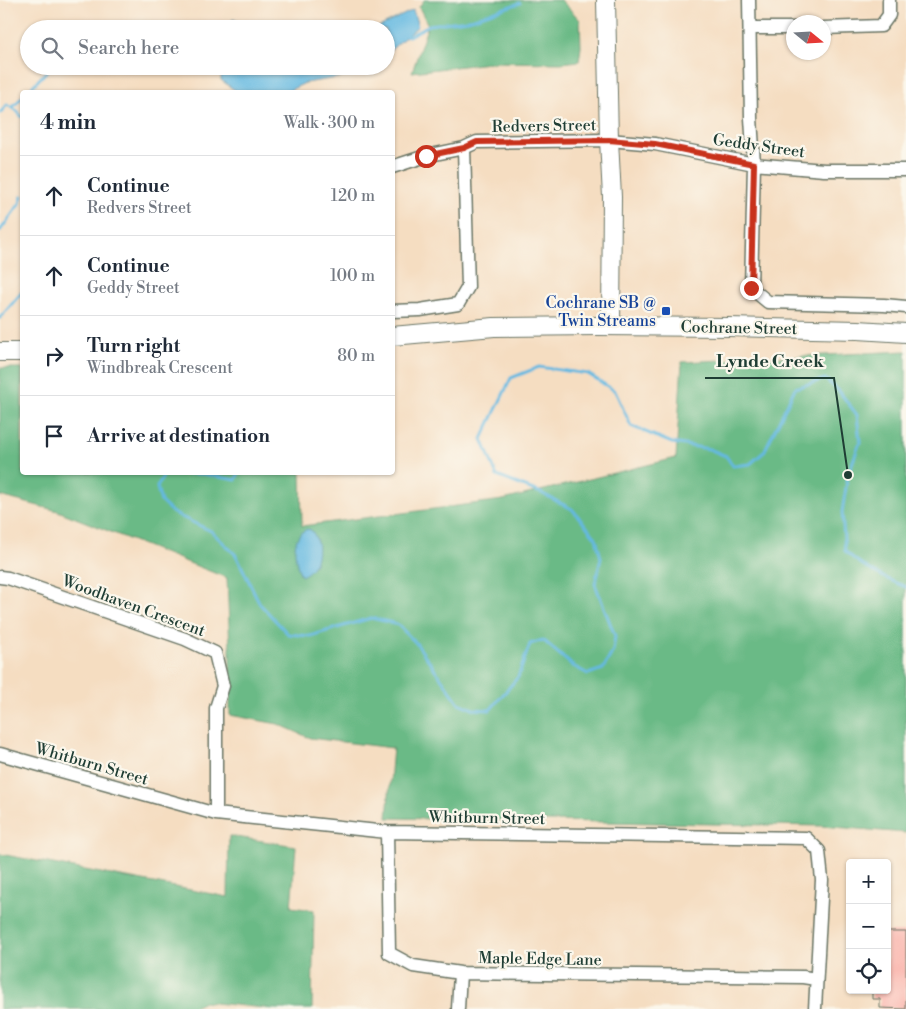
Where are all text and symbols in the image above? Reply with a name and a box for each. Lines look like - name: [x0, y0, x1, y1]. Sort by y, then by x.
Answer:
- north arrow: [786, 15, 831, 60]
- search box: [20, 20, 395, 75]
- icon: search: [38, 34, 66, 62]
- text: Search here: [78, 36, 179, 60]
- text: 4 min: [40, 110, 96, 136]
- text: Walk · 300 m: [284, 113, 375, 133]
- street label: Redvers Street: [491, 115, 597, 137]
- street label: Geddy Street: [712, 130, 807, 162]
- route start: [415, 145, 438, 168]
- text: Continue: [87, 174, 170, 198]
- icon: ahead: [40, 182, 68, 210]
- text: 120 m: [331, 186, 375, 206]
- text: Redvers Street: [87, 198, 192, 218]
- text: Continue: [87, 254, 170, 278]
- icon: ahead: [40, 262, 68, 290]
- text: 100 m: [330, 266, 375, 286]
- route end: [740, 277, 763, 300]
- text: Geddy Street: [87, 278, 180, 298]
- place label: Cochrane SB @ Twin Streams: [546, 293, 656, 331]
- marker: Cochrane SB @ Twin Streams: [660, 305, 672, 317]
- street label: Cochrane Street: [680, 317, 798, 339]
- text: Turn right: [87, 334, 180, 358]
- icon: right: [40, 342, 68, 370]
- callout: Lynde Creek: [705, 345, 834, 378]
- text: 80 m: [337, 346, 375, 366]
- text: Lynde Creek: [716, 350, 825, 373]
- text: Windbreak Crescent: [87, 358, 233, 378]
- icon: arrive: [40, 422, 68, 450]
- text: Arrive at destination: [87, 424, 270, 448]
- street label: Woodhaven Crescent: [58, 570, 208, 641]
- street label: Whitburn Street: [32, 738, 151, 790]
- street label: Whitburn Street: [427, 807, 546, 829]
- map controls: [846, 859, 891, 994]
- button: +: [846, 859, 891, 904]
- button: −: [846, 904, 891, 949]
- street label: Maple Edge Lane: [478, 948, 602, 970]
- button: locate: [846, 949, 891, 994]

